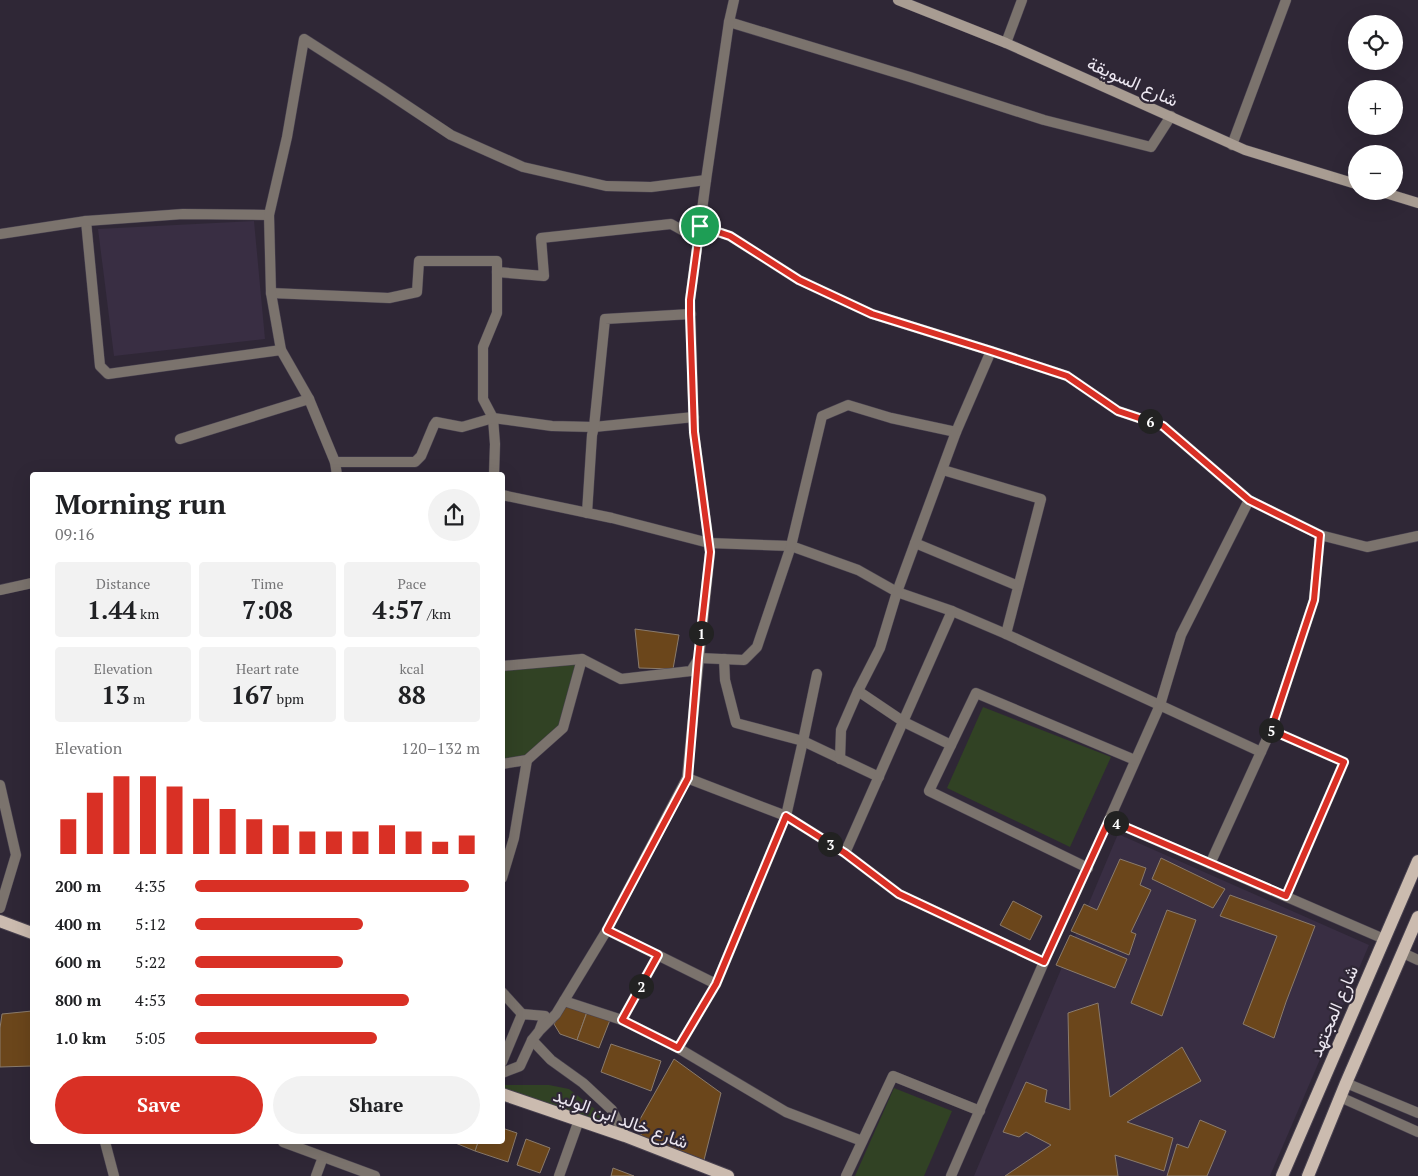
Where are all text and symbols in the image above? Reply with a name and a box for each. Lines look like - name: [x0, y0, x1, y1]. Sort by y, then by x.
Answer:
- map controls: [1348, 15, 1403, 200]
- button: locate: [1348, 15, 1403, 70]
- street label: شارع السويقة: [1083, 50, 1182, 113]
- button: +: [1348, 80, 1403, 135]
- button: −: [1348, 145, 1403, 200]
- pin: [679, 205, 721, 247]
- icon: arrive: [686, 212, 714, 240]
- pin: 6: [1138, 408, 1162, 434]
- text: 6: [1147, 412, 1154, 431]
- text: Morning run: [55, 485, 226, 522]
- button: share: [428, 489, 480, 541]
- text: 09:16: [55, 523, 94, 545]
- text: Distance: [96, 574, 150, 593]
- text: Time: [251, 574, 284, 593]
- text: Pace: [397, 574, 426, 593]
- text: 1.44: [87, 593, 137, 626]
- text: 7:08: [242, 593, 293, 626]
- text: 4:57: [373, 593, 424, 626]
- text: km: [137, 604, 159, 623]
- text: /km: [424, 604, 451, 623]
- pin: 1: [688, 620, 714, 646]
- text: 1: [698, 624, 705, 643]
- text: Elevation: [94, 659, 153, 678]
- text: Heart rate: [236, 659, 299, 678]
- text: kcal: [399, 659, 424, 678]
- text: 13: [101, 678, 130, 711]
- text: 167: [231, 678, 273, 711]
- text: 88: [398, 678, 426, 711]
- text: m: [130, 689, 145, 708]
- text: bpm: [273, 689, 304, 708]
- pin: 5: [1258, 718, 1284, 742]
- text: 5: [1268, 721, 1275, 740]
- text: Elevation: [55, 737, 122, 759]
- text: 120–132 m: [401, 737, 480, 759]
- pin: 4: [1104, 810, 1128, 836]
- text: 4: [1113, 814, 1120, 833]
- pin: 3: [818, 832, 842, 856]
- text: 3: [827, 835, 834, 854]
- text: 200 m: [55, 875, 101, 897]
- text: 4:35: [135, 875, 166, 897]
- text: 400 m: [55, 913, 101, 935]
- text: 5:12: [135, 913, 166, 935]
- text: 600 m: [55, 951, 101, 973]
- text: 5:22: [135, 951, 166, 973]
- street label: شارع المجتهد: [1303, 961, 1364, 1061]
- pin: 2: [628, 974, 654, 998]
- text: 2: [638, 977, 645, 996]
- text: 800 m: [55, 989, 101, 1011]
- text: 4:53: [135, 989, 166, 1011]
- text: 1.0 km: [55, 1027, 106, 1049]
- text: 5:05: [135, 1027, 166, 1049]
- button: Save: [55, 1076, 263, 1134]
- button: Share: [273, 1076, 480, 1134]
- street label: شارع خالد ابن الوليد: [550, 1082, 692, 1154]

